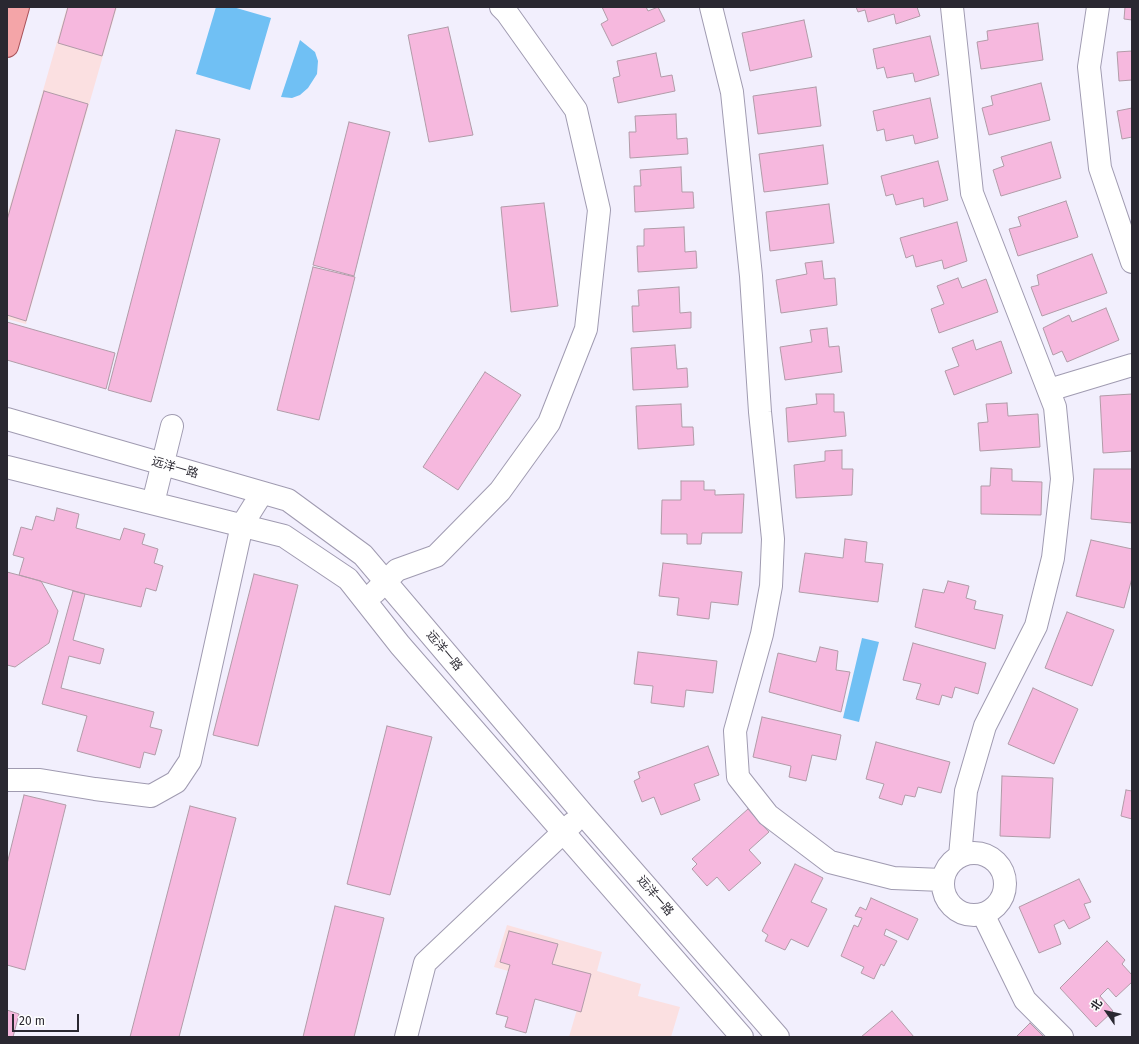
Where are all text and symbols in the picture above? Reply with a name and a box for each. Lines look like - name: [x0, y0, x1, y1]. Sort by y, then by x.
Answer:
- street label: 远洋一路: [150, 454, 200, 482]
- street label: 远洋一路: [423, 628, 465, 674]
- street label: 远洋一路: [634, 873, 676, 919]
- north arrow: [1087, 992, 1127, 1032]
- text: 北: [1088, 997, 1105, 1013]
- scale bar: [14, 1006, 81, 1032]
- text: 20 m: [19, 1014, 45, 1028]

